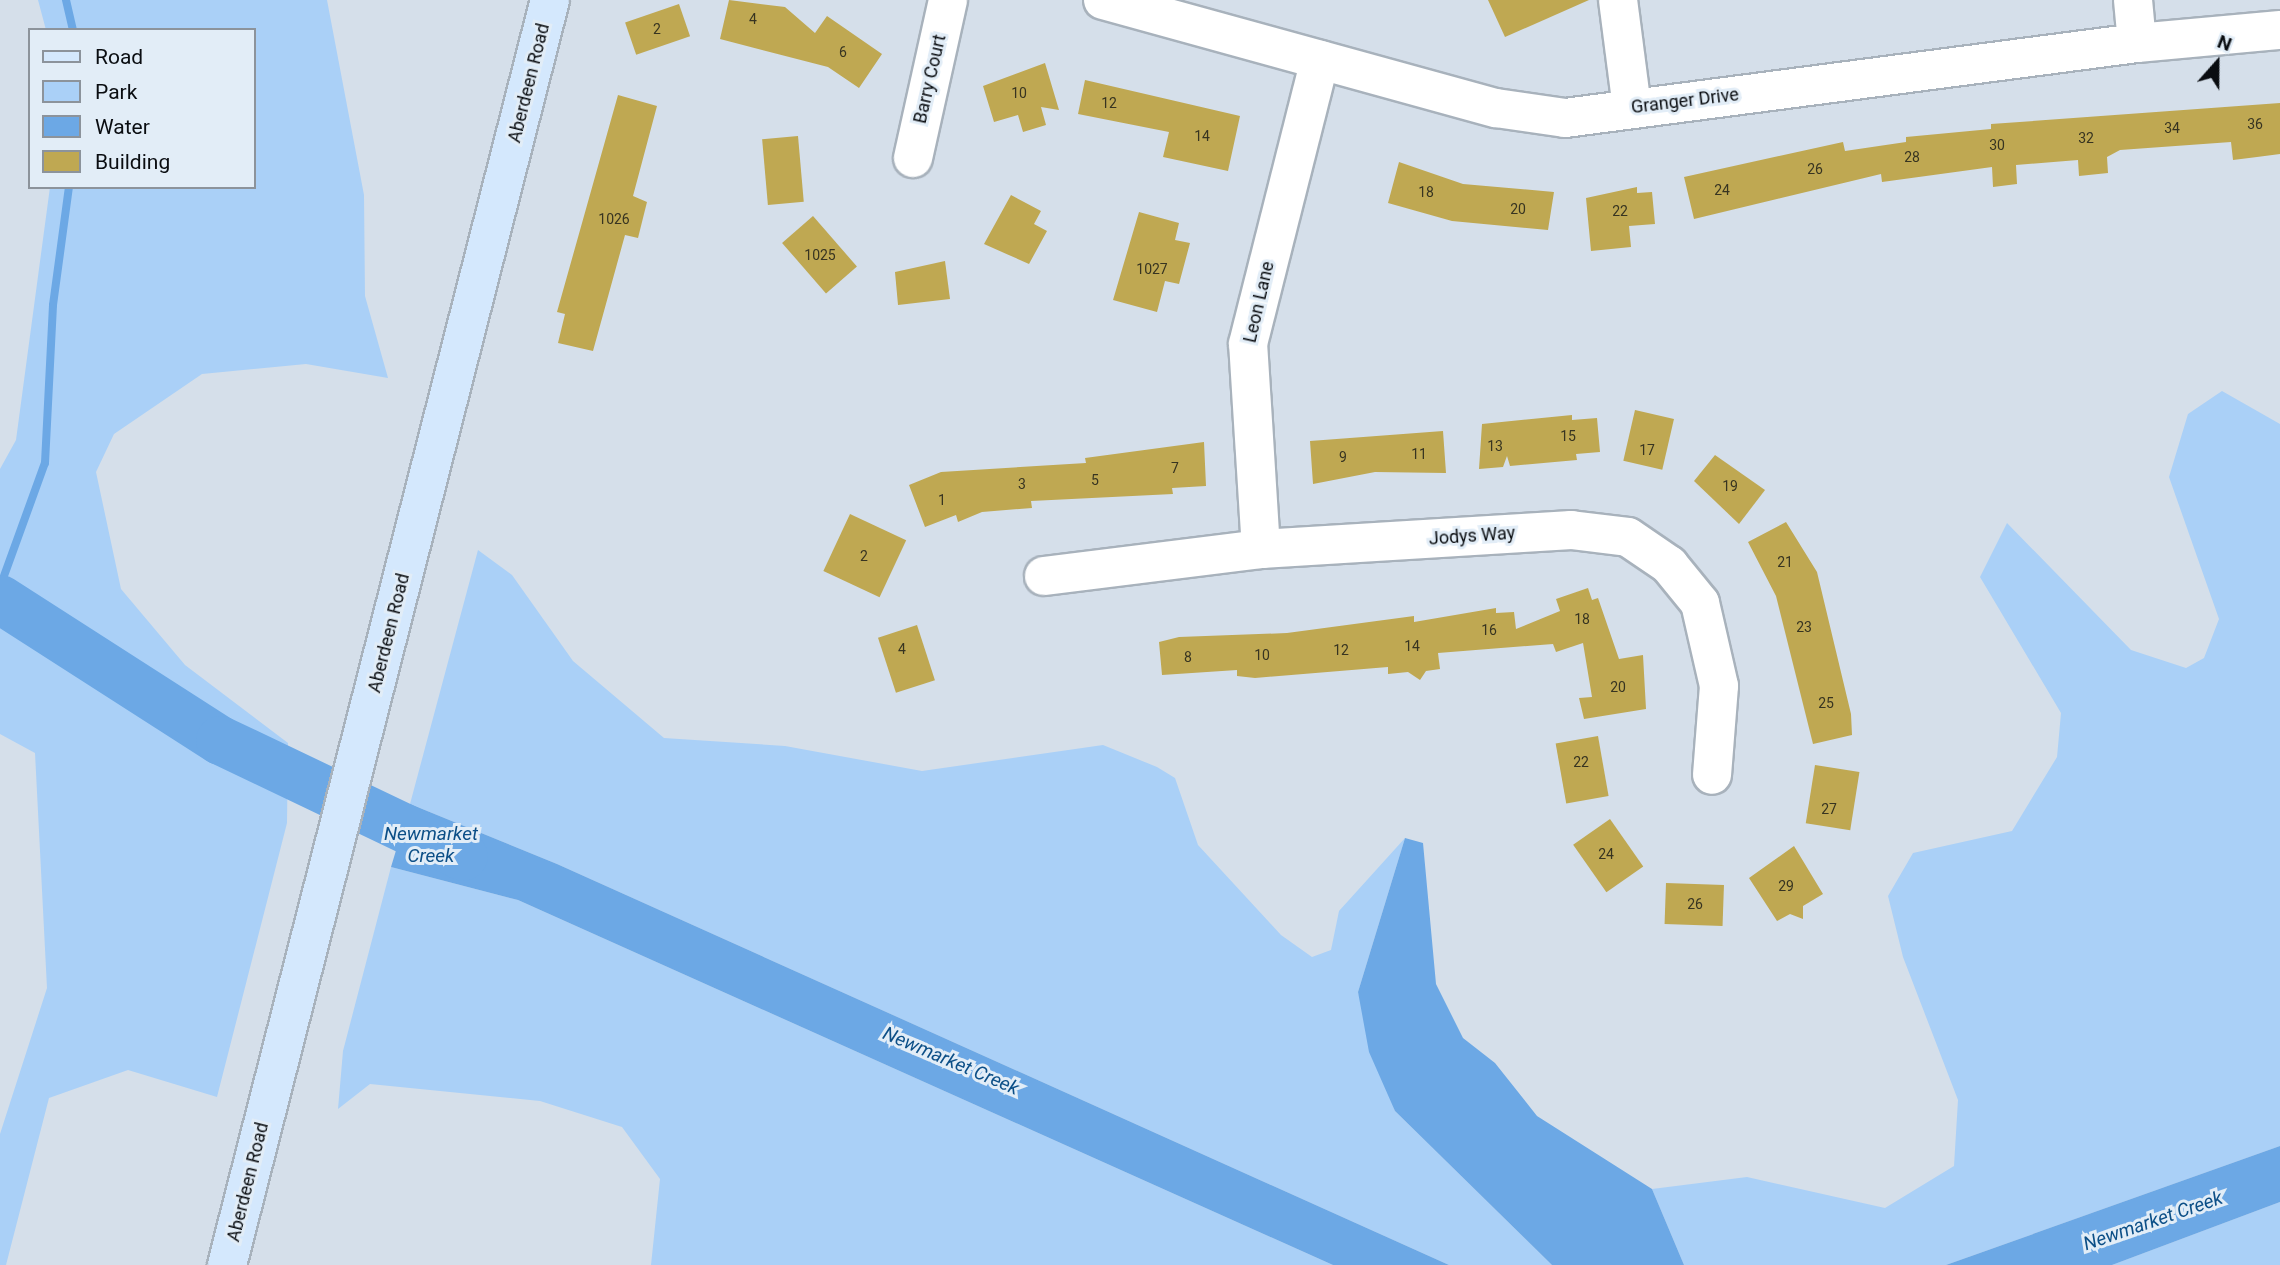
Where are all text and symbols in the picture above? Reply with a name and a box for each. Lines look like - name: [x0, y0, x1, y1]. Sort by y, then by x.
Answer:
- house number: 4: [749, 11, 757, 27]
- street label: Aberdeen Road: [504, 21, 554, 145]
- house number: 2: [653, 21, 661, 37]
- legend: [28, 28, 256, 189]
- north arrow: [2182, 28, 2252, 98]
- text: N: [2214, 30, 2235, 56]
- street label: Barry Court: [909, 32, 951, 126]
- house number: 6: [839, 44, 847, 60]
- text: Road: [95, 45, 143, 69]
- text: Park: [95, 80, 137, 104]
- street label: Granger Drive: [1630, 84, 1740, 118]
- house number: 10: [1011, 85, 1027, 101]
- house number: 12: [1101, 95, 1117, 111]
- text: Water: [95, 115, 150, 139]
- house number: 36: [2247, 116, 2263, 132]
- house number: 34: [2164, 120, 2180, 136]
- house number: 14: [1194, 128, 1210, 144]
- house number: 32: [2078, 130, 2094, 146]
- house number: 30: [1989, 137, 2005, 153]
- house number: 28: [1904, 149, 1920, 165]
- text: Building: [95, 150, 170, 174]
- house number: 26: [1807, 161, 1823, 177]
- house number: 24: [1714, 182, 1730, 198]
- house number: 18: [1418, 184, 1434, 200]
- house number: 20: [1510, 201, 1526, 217]
- house number: 22: [1612, 203, 1628, 219]
- house number: 1026: [598, 211, 630, 227]
- house number: 1025: [804, 247, 836, 263]
- street label: Leon Lane: [1239, 259, 1279, 345]
- house number: 1027: [1136, 261, 1168, 277]
- house number: 15: [1560, 428, 1576, 444]
- house number: 13: [1487, 438, 1503, 454]
- house number: 17: [1639, 442, 1655, 458]
- house number: 11: [1411, 446, 1427, 462]
- house number: 9: [1339, 449, 1347, 465]
- house number: 7: [1171, 460, 1179, 476]
- house number: 5: [1091, 472, 1099, 488]
- house number: 3: [1018, 476, 1026, 492]
- house number: 19: [1722, 478, 1738, 494]
- house number: 1: [938, 492, 946, 508]
- street label: Jodys Way: [1428, 522, 1516, 550]
- house number: 2: [860, 548, 868, 564]
- house number: 21: [1777, 554, 1793, 570]
- street label: Aberdeen Road: [364, 571, 414, 695]
- house number: 18: [1574, 611, 1590, 627]
- house number: 23: [1796, 619, 1812, 635]
- house number: 16: [1481, 622, 1497, 638]
- house number: 14: [1404, 638, 1420, 654]
- house number: 4: [898, 641, 906, 657]
- house number: 12: [1333, 642, 1349, 658]
- house number: 10: [1254, 647, 1270, 663]
- house number: 8: [1184, 649, 1192, 665]
- house number: 20: [1610, 679, 1626, 695]
- house number: 25: [1818, 695, 1834, 711]
- house number: 22: [1573, 754, 1589, 770]
- house number: 27: [1821, 801, 1837, 817]
- water label: Newmarket Creek: [384, 823, 478, 867]
- house number: 24: [1598, 846, 1614, 862]
- house number: 29: [1778, 878, 1794, 894]
- house number: 26: [1687, 896, 1703, 912]
- water label: Newmarket Creek: [879, 1022, 1023, 1100]
- street label: Aberdeen Road: [223, 1120, 273, 1244]
- water label: Newmarket Creek: [2080, 1186, 2226, 1256]

